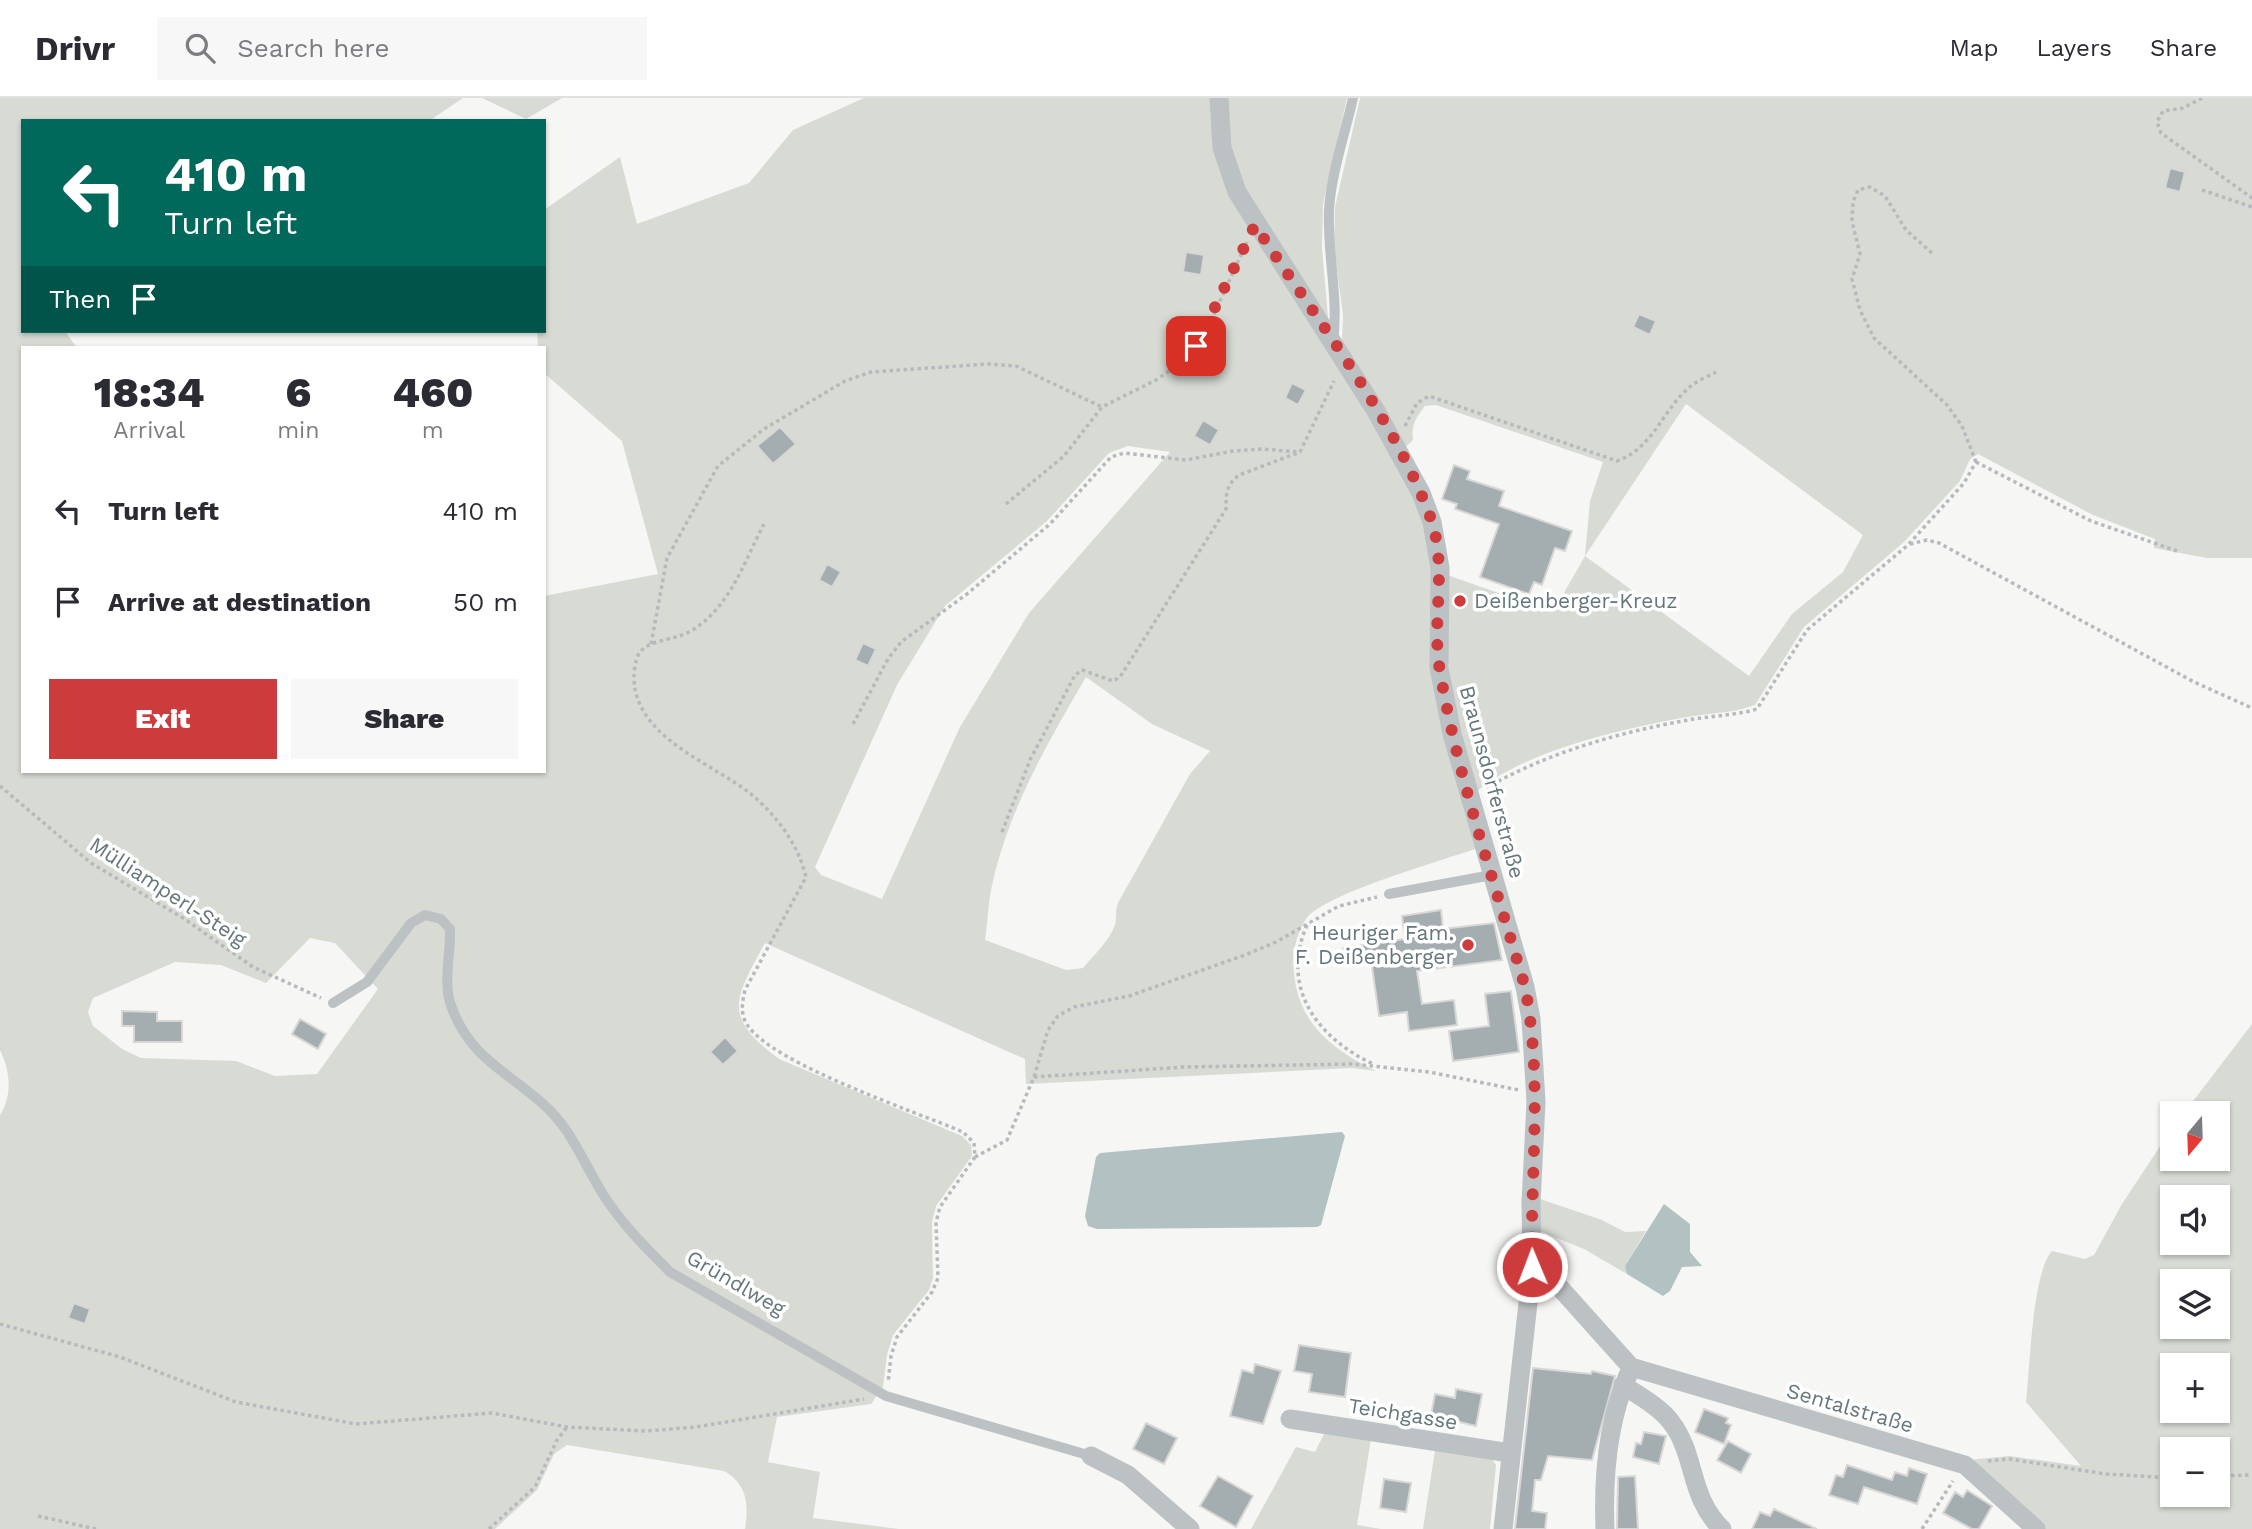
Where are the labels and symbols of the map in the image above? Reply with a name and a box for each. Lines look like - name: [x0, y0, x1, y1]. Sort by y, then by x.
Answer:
- pin: [1166, 316, 1226, 376]
- place label: Deißenberger-Kreuz: [1474, 588, 1678, 613]
- marker: Deißenberger-Kreuz: [1452, 593, 1468, 609]
- street label: Braunsdorferstraße: [1455, 683, 1530, 881]
- street label: Mülliamperl-Steig: [85, 832, 252, 952]
- place label: Heuriger Fam. F. Deißenberger: [1295, 920, 1454, 969]
- marker: Heuriger Fam. F. Deißenberger: [1460, 937, 1476, 953]
- north arrow: [2160, 1101, 2230, 1171]
- position arrow: [1495, 1230, 1569, 1304]
- street label: Gründlweg: [683, 1244, 791, 1321]
- street label: Sentalstraße: [1784, 1377, 1916, 1438]
- street label: Teichgasse: [1347, 1393, 1459, 1434]

